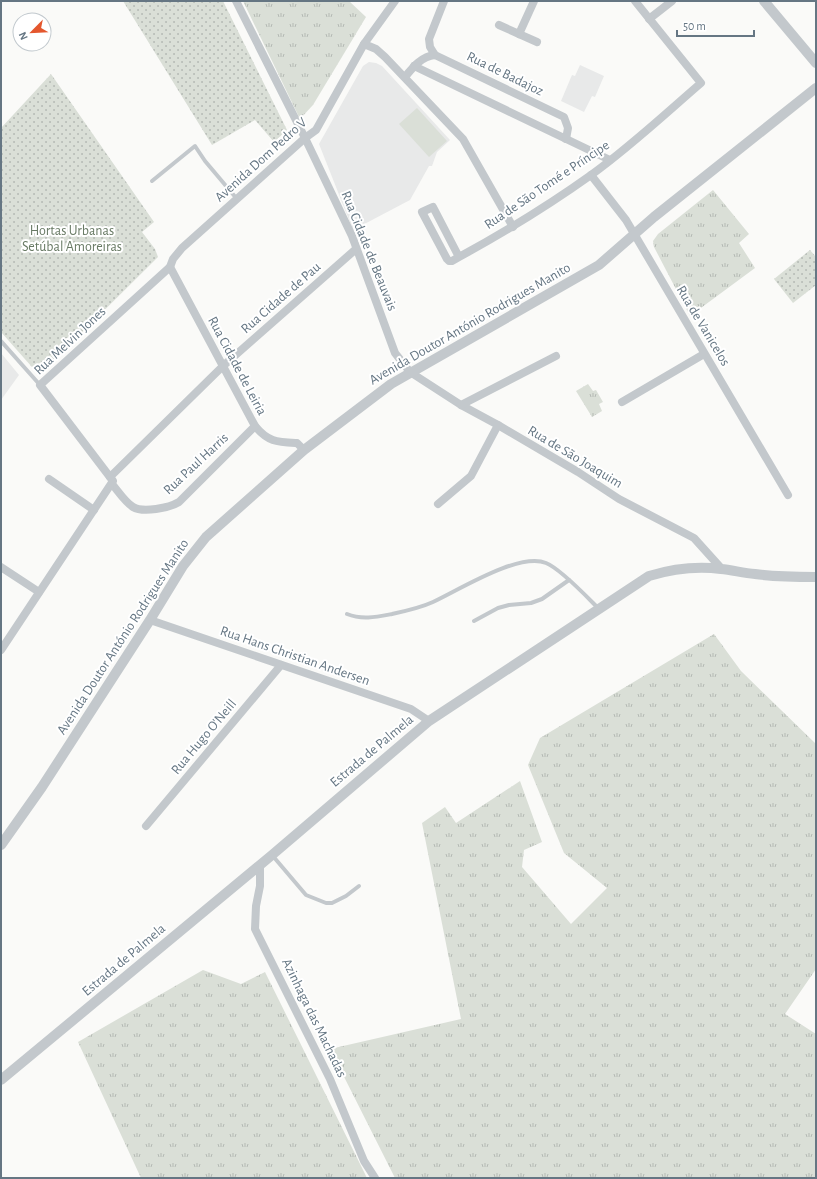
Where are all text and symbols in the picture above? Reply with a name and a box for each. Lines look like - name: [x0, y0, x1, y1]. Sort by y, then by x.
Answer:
- north arrow: [12, 12, 52, 52]
- scale bar: [677, 12, 754, 38]
- text: 50 m: [683, 20, 706, 32]
- text: N: [17, 30, 30, 42]
- street label: Rua de Badajoz: [465, 49, 546, 99]
- street label: Avenida Dom Pedro V: [212, 115, 310, 205]
- street label: Rua de São Tomé e Príncipe: [482, 138, 612, 232]
- street label: Rua Cidade de Beauvais: [339, 189, 399, 313]
- park label: Hortas Urbanas Setúbal Amoreiras: [22, 224, 122, 254]
- street label: Rua Cidade de Pau: [239, 260, 323, 336]
- street label: Avenida Doutor António Rodrigues Manito: [367, 260, 573, 387]
- street label: Rua de Vanicelos: [674, 283, 732, 369]
- street label: Rua Melvin Jones: [31, 304, 109, 378]
- street label: Rua Cidade de Leiria: [205, 314, 269, 418]
- street label: Rua de São Joaquim: [525, 423, 625, 491]
- street label: Rua Paul Harris: [161, 431, 231, 497]
- street label: Avenida Doutor António Rodrigues Manito: [55, 537, 191, 737]
- street label: Rua Hans Christian Andersen: [218, 624, 372, 688]
- street label: Rua Hugo O'Neill: [169, 697, 239, 777]
- street label: Estrada de Palmela: [328, 712, 417, 790]
- street label: Estrada de Palmela: [80, 921, 169, 999]
- street label: Azinhaga das Machadas: [279, 956, 349, 1080]

